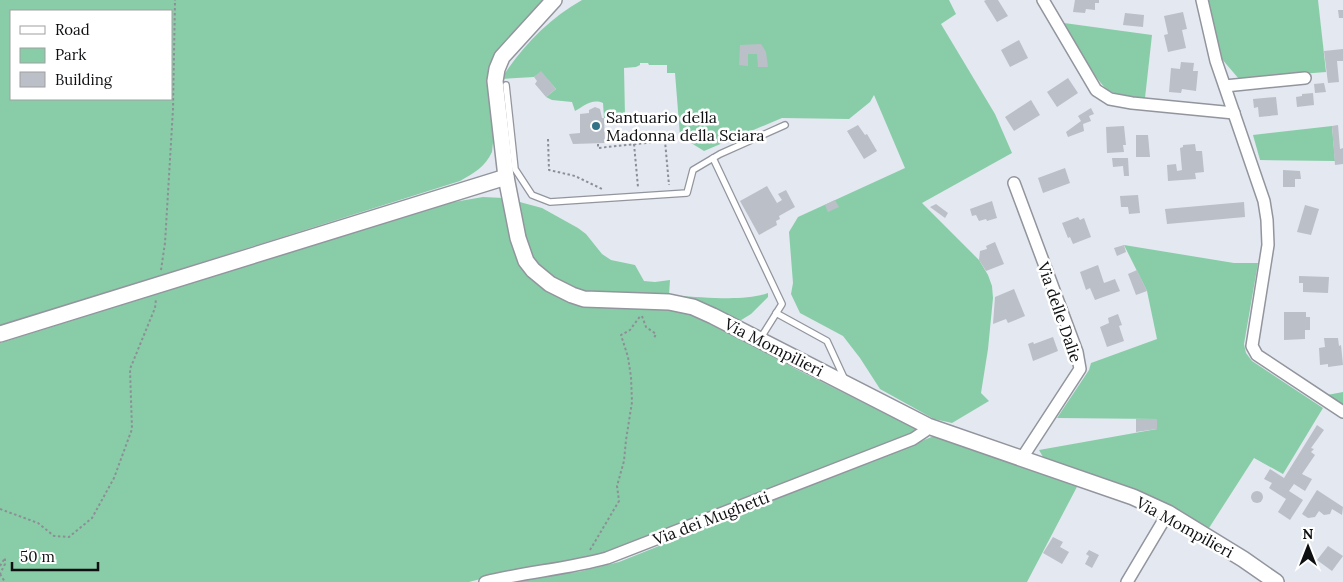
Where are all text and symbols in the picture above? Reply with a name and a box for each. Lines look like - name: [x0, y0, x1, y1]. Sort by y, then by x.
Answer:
- legend: [10, 10, 172, 100]
- text: Road: [55, 20, 90, 39]
- text: Park: [55, 45, 86, 64]
- text: Building: [55, 70, 113, 89]
- place label: Santuario della Madonna della Sciara: [606, 107, 765, 145]
- marker: Santuario della Madonna della Sciara: [590, 120, 602, 132]
- street label: Via delle Dalie: [1033, 258, 1087, 365]
- street label: Via Mompilieri: [720, 313, 827, 381]
- street label: Via dei Mughetti: [649, 487, 772, 550]
- street label: Via Mompilieri: [1132, 491, 1237, 562]
- north arrow: [1283, 522, 1333, 572]
- text: N: [1303, 525, 1314, 543]
- scale bar: [12, 540, 99, 572]
- text: 50 m: [20, 547, 55, 566]

